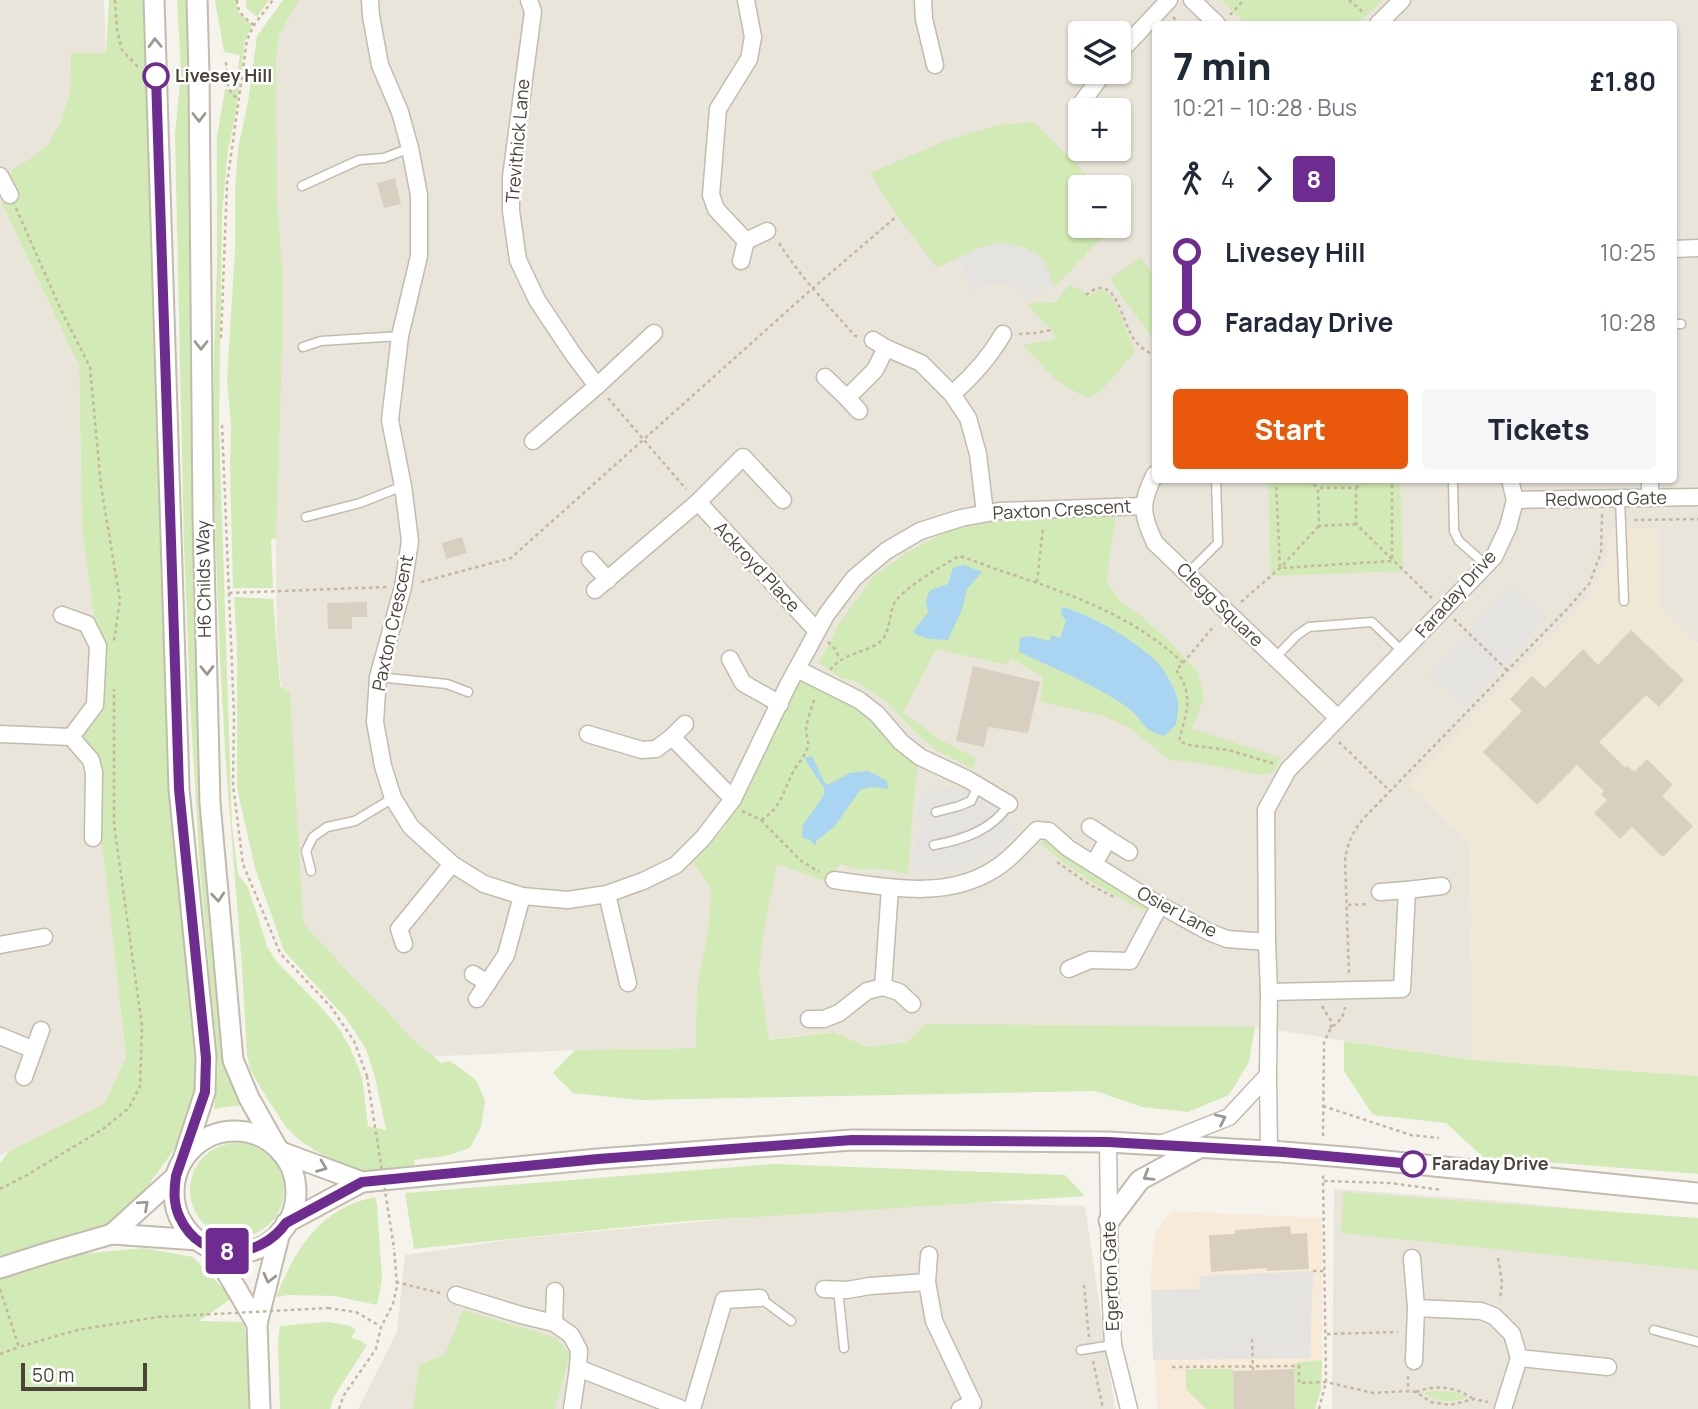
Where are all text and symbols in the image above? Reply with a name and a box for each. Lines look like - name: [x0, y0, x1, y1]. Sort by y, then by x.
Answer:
- map controls: [1068, 21, 1131, 238]
- button: layers: [1068, 21, 1131, 84]
- one-way arrow: [148, 38, 163, 49]
- text: 7 min: [1173, 39, 1272, 91]
- marker: Livesey Hill: [143, 63, 169, 89]
- place label: Livesey Hill: [175, 63, 272, 87]
- text: £1.80: [1590, 63, 1656, 99]
- street label: Trevithick Lane: [500, 78, 534, 204]
- text: 10:21 – 10:28 · Bus: [1173, 91, 1357, 123]
- button: +: [1068, 98, 1131, 161]
- one-way arrow: [192, 112, 207, 123]
- icon: walk: [1173, 160, 1211, 198]
- icon: forward: [1245, 160, 1283, 198]
- text: 8: [1307, 162, 1321, 195]
- text: 4: [1221, 163, 1235, 195]
- button: −: [1068, 175, 1131, 238]
- text: Livesey Hill: [1225, 234, 1366, 270]
- text: 10:25: [1600, 236, 1656, 268]
- text: Faraday Drive: [1225, 304, 1393, 340]
- text: 10:28: [1600, 306, 1656, 338]
- one-way arrow: [194, 339, 209, 350]
- button: Start: [1173, 389, 1408, 469]
- button: Tickets: [1422, 389, 1656, 469]
- street label: Redwood Gate: [1545, 485, 1667, 511]
- street label: Paxton Crescent: [992, 493, 1132, 525]
- street label: Ackroyd Place: [710, 516, 806, 617]
- street label: H6 Childs Way: [190, 519, 216, 638]
- street label: Faraday Drive: [1409, 544, 1501, 642]
- street label: Paxton Crescent: [366, 552, 418, 693]
- street label: Clegg Square: [1172, 557, 1269, 652]
- one-way arrow: [199, 665, 214, 676]
- street label: Osier Lane: [1133, 880, 1222, 942]
- one-way arrow: [211, 891, 226, 903]
- one-way arrow: [1214, 1114, 1226, 1128]
- marker: Faraday Drive: [1400, 1151, 1426, 1177]
- place label: Faraday Drive: [1432, 1151, 1549, 1175]
- one-way arrow: [315, 1158, 327, 1172]
- one-way arrow: [1143, 1168, 1156, 1181]
- one-way arrow: [136, 1201, 149, 1213]
- street label: Egerton Gate: [1096, 1221, 1124, 1331]
- line badge: 8: [204, 1228, 250, 1274]
- text: 8: [220, 1234, 234, 1267]
- one-way arrow: [262, 1272, 277, 1284]
- scale bar: [21, 1360, 147, 1392]
- text: 50 m: [32, 1362, 74, 1388]

